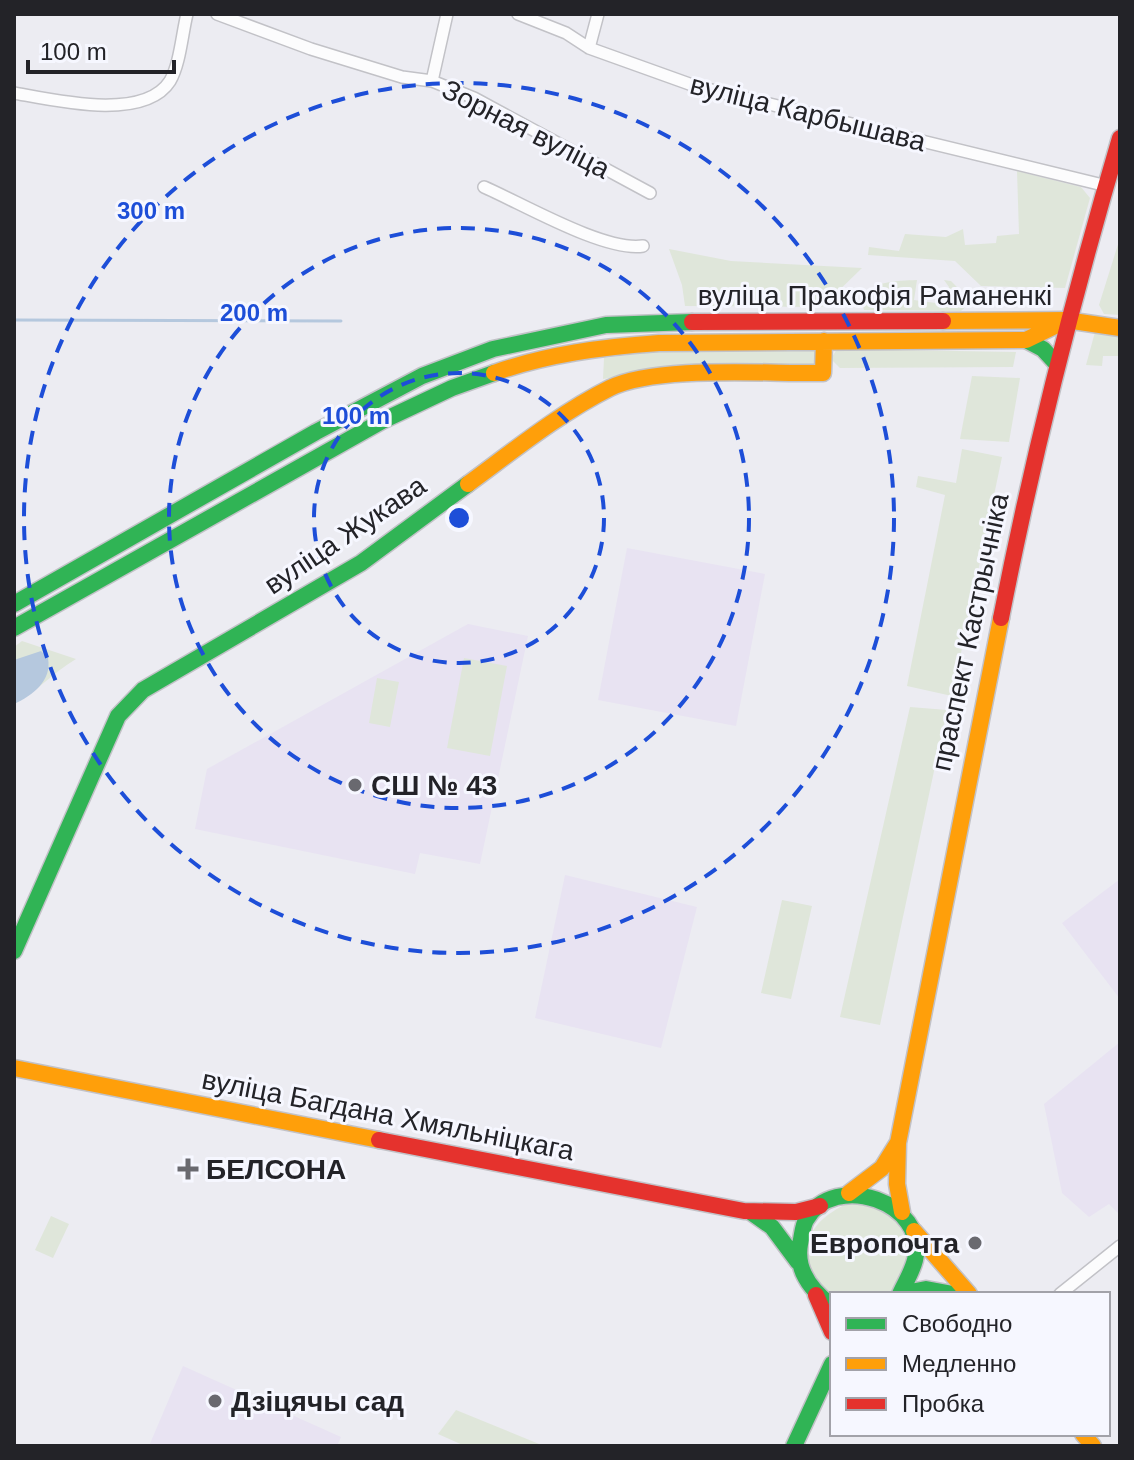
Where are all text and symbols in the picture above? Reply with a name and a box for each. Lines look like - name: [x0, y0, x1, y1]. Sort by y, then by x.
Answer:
- scale bar: [28, 24, 174, 74]
- text: 100 m: [40, 38, 107, 65]
- street label: вуліца Карбышава: [687, 69, 929, 157]
- street label: Зорная вуліца: [437, 73, 615, 185]
- text: 300 m: [117, 197, 185, 224]
- street label: вуліца Пракофія Раманенкі: [698, 280, 1052, 311]
- text: 200 m: [220, 299, 288, 326]
- text: 100 m: [322, 402, 390, 429]
- street label: вуліца Жукава: [259, 469, 432, 600]
- street label: праспект Кастрычніка: [925, 490, 1015, 774]
- centre of rings: [445, 504, 473, 532]
- place label: СШ № 43: [371, 770, 497, 801]
- marker: СШ № 43: [346, 776, 364, 794]
- street label: вуліца Багдана Хмяльніцкага: [199, 1064, 577, 1166]
- place label: БЕЛСОНА: [206, 1154, 346, 1185]
- marker: БЕЛСОНА: [177, 1158, 199, 1180]
- place label: Европочта: [810, 1228, 959, 1259]
- marker: Европочта: [966, 1234, 984, 1252]
- legend: [830, 1292, 1110, 1436]
- text: Свободно: [902, 1310, 1012, 1337]
- text: Медленно: [902, 1350, 1016, 1377]
- place label: Дзіцячы сад: [231, 1386, 404, 1417]
- text: Пробка: [902, 1390, 985, 1417]
- marker: Дзіцячы сад: [206, 1392, 224, 1410]

